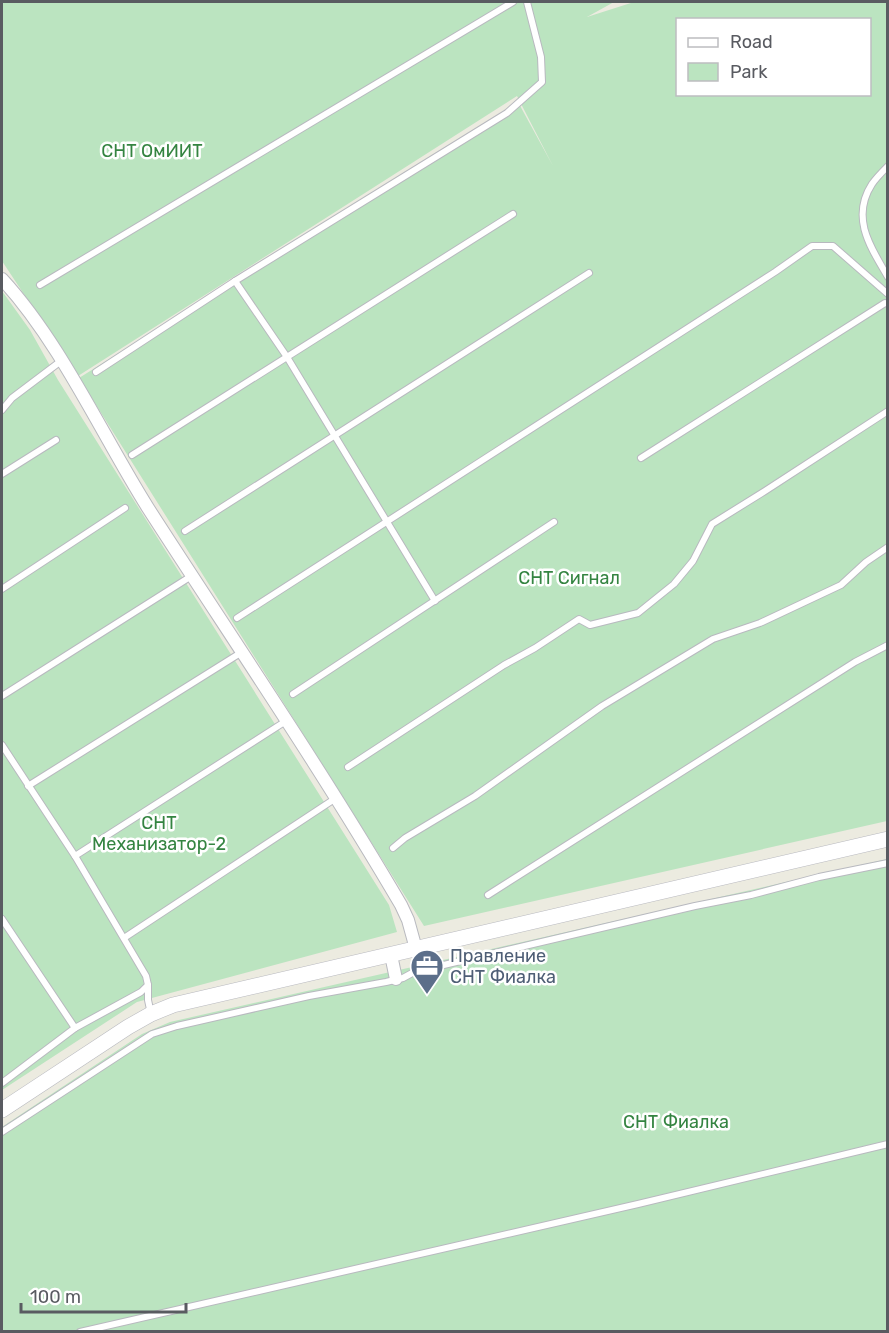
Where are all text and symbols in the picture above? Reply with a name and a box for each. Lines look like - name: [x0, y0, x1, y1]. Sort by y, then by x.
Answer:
- legend: [676, 18, 871, 96]
- text: Road: [730, 31, 773, 53]
- text: Park: [730, 61, 768, 83]
- park label: СНТ ОмИИТ: [101, 140, 203, 162]
- park label: СНТ Сигнал: [518, 567, 620, 589]
- park label: СНТ Механизатор-2: [92, 812, 226, 855]
- place label: Правление СНТ Фиалка: [450, 945, 556, 988]
- office icon: Правление СНТ Фиалка: [409, 948, 445, 995]
- park label: СНТ Фиалка: [623, 1111, 729, 1133]
- scale bar: [21, 1276, 186, 1314]
- text: 100 m: [30, 1286, 81, 1308]

